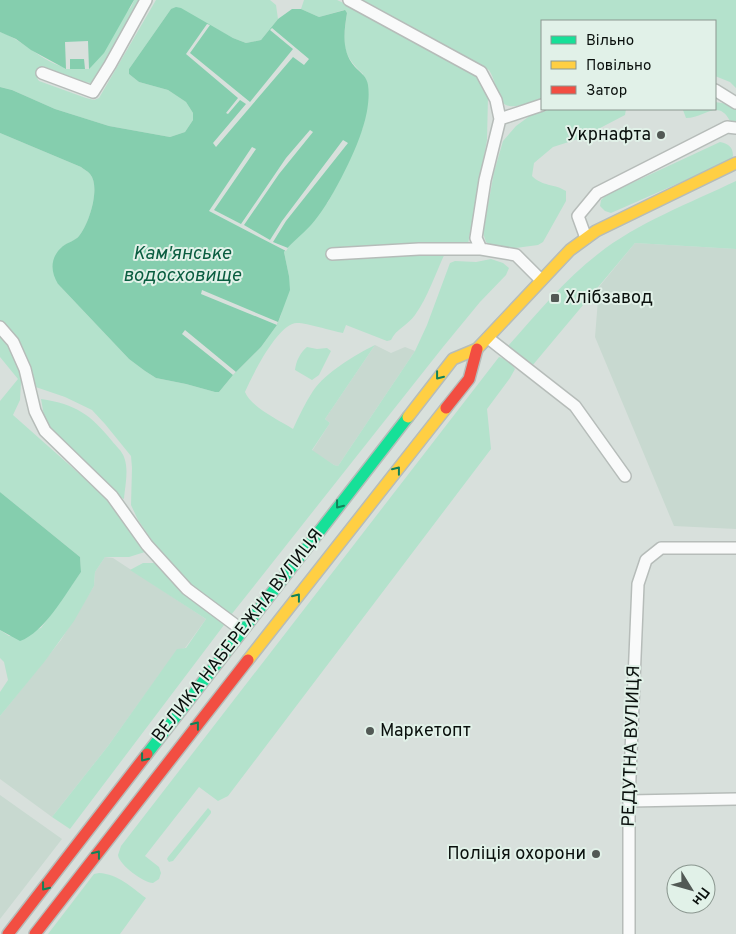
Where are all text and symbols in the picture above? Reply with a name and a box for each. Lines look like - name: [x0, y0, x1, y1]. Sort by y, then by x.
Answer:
- legend: [541, 20, 716, 110]
- text: Вільно: [586, 32, 634, 51]
- text: Повільно: [586, 57, 651, 76]
- text: Затор: [586, 82, 627, 101]
- place label: Укрнафта: [566, 124, 651, 147]
- marker: Укрнафта: [655, 129, 667, 141]
- water label: Кам'янське водосховище: [123, 242, 241, 288]
- place label: Хлібзавод: [565, 287, 653, 310]
- marker: Хлібзавод: [549, 292, 561, 304]
- one-way arrow: [436, 371, 445, 380]
- one-way arrow: [392, 467, 400, 476]
- one-way arrow: [337, 499, 345, 508]
- street label: ВЕЛИКА НАБЕРЕЖНА ВУЛИЦЯ: [147, 525, 329, 747]
- one-way arrow: [291, 594, 300, 603]
- street label: РЕДУТНА ВУЛИЦЯ: [618, 665, 646, 827]
- place label: Маркетопт: [380, 720, 471, 743]
- one-way arrow: [191, 722, 199, 731]
- marker: Маркетопт: [364, 725, 376, 737]
- one-way arrow: [141, 752, 149, 761]
- place label: Поліція охорони: [447, 843, 586, 866]
- marker: Поліція охорони: [590, 848, 602, 860]
- one-way arrow: [91, 850, 100, 860]
- north arrow: [666, 864, 716, 914]
- one-way arrow: [42, 881, 50, 890]
- text: Пн: [688, 883, 713, 909]

